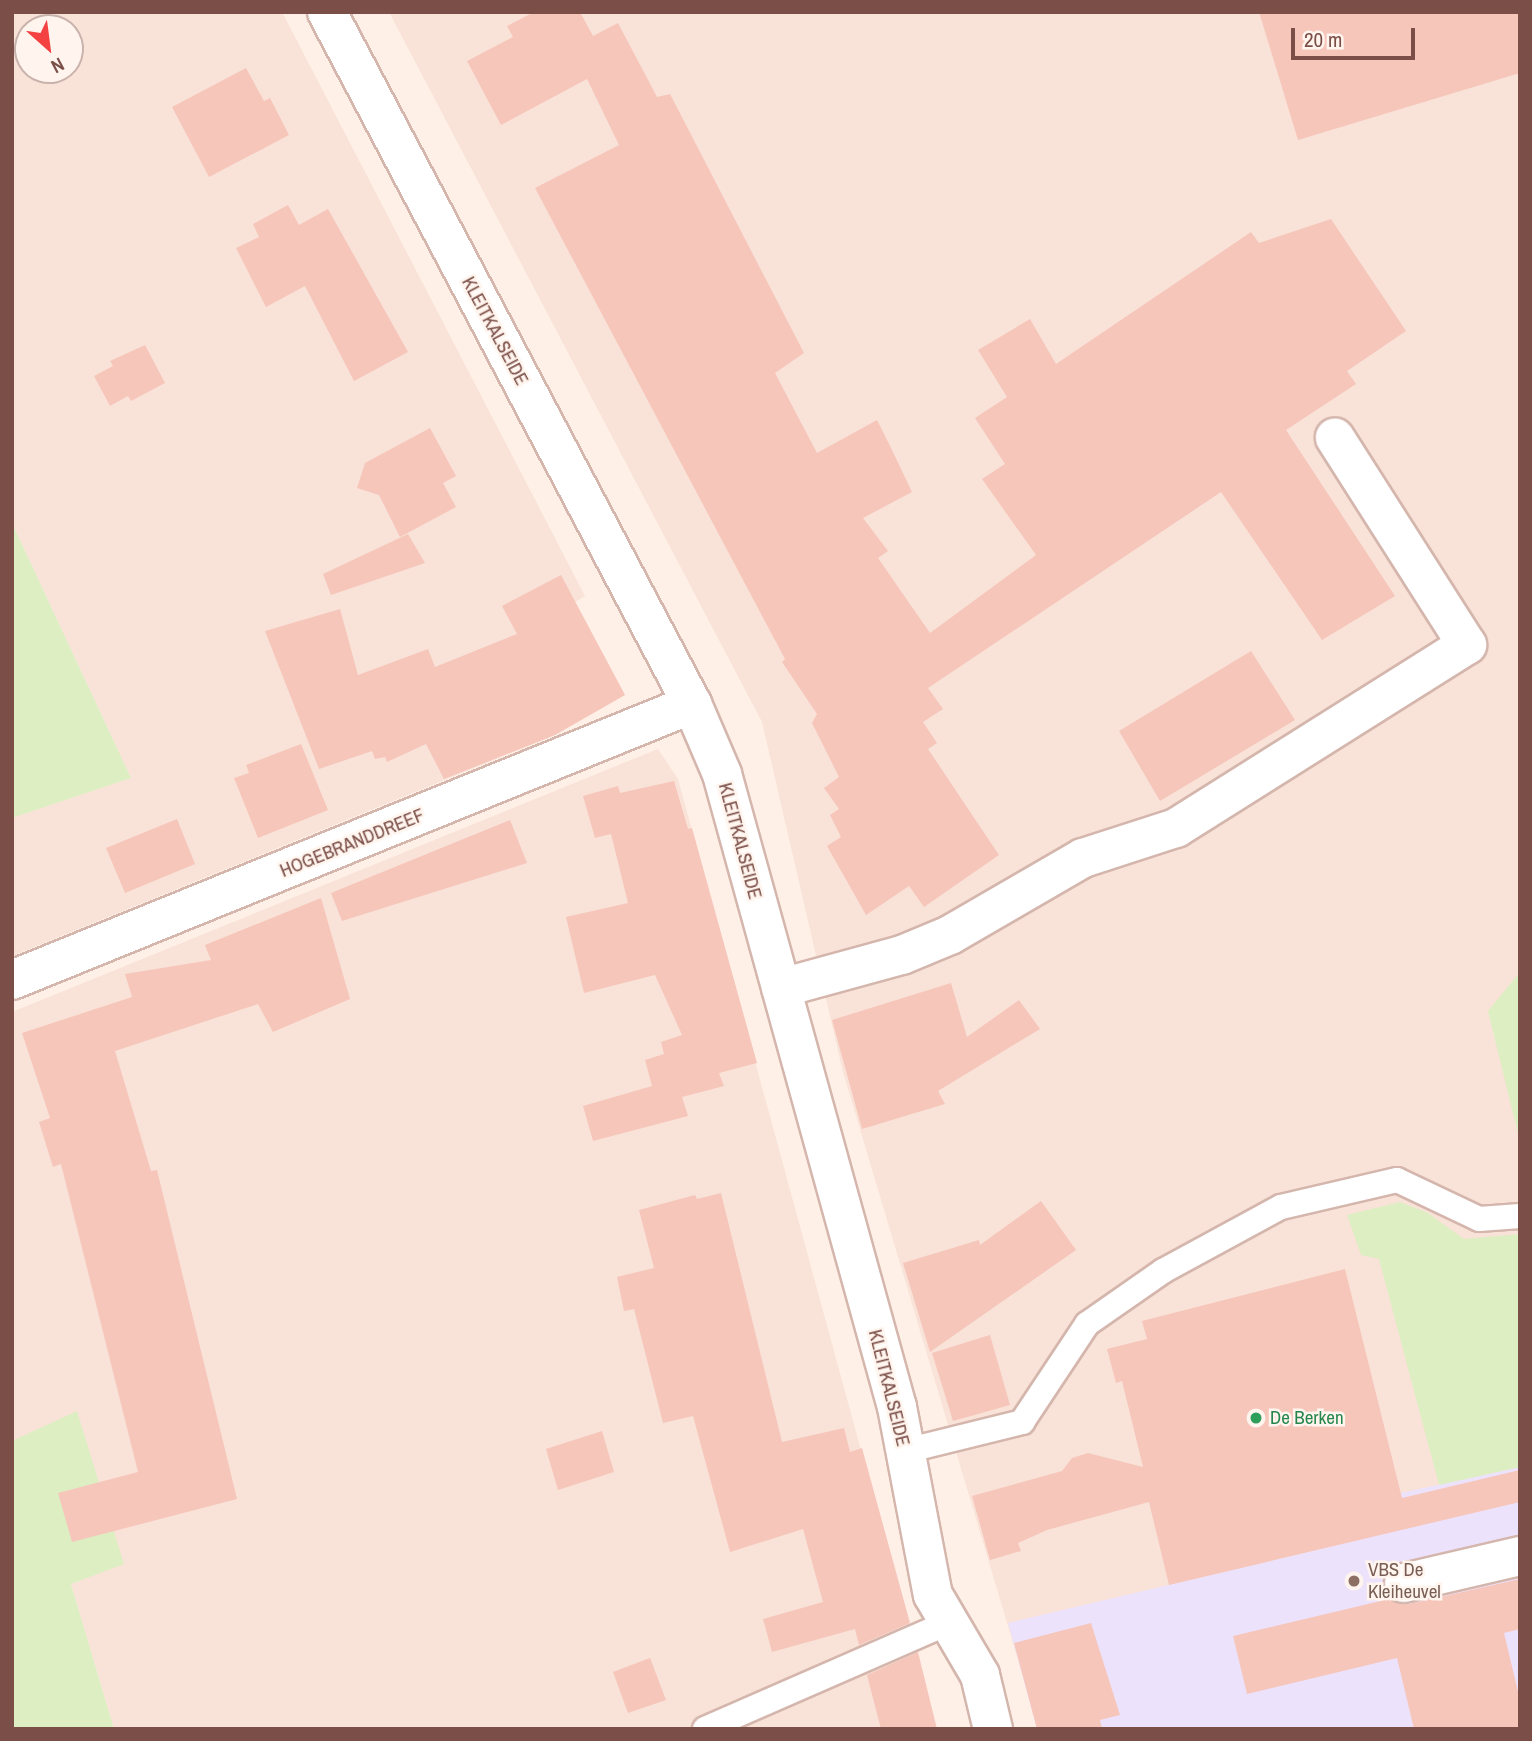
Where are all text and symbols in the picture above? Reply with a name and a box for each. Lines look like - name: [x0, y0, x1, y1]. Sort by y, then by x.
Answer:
- north arrow: [14, 14, 84, 84]
- scale bar: [1294, 14, 1418, 58]
- text: 20 m: [1304, 25, 1342, 54]
- text: N: [47, 52, 69, 80]
- street label: KLEITKALSEIDE: [457, 273, 533, 389]
- street label: KLEITKALSEIDE: [714, 780, 766, 902]
- street label: HOGEBRANDDREEF: [277, 804, 427, 882]
- street label: KLEITKALSEIDE: [863, 1327, 915, 1449]
- place label: De Berken: [1270, 1407, 1344, 1429]
- marker: De Berken: [1248, 1410, 1264, 1426]
- place label: VBS De Kleiheuvel: [1368, 1559, 1441, 1603]
- marker: VBS De Kleiheuvel: [1346, 1573, 1362, 1589]

